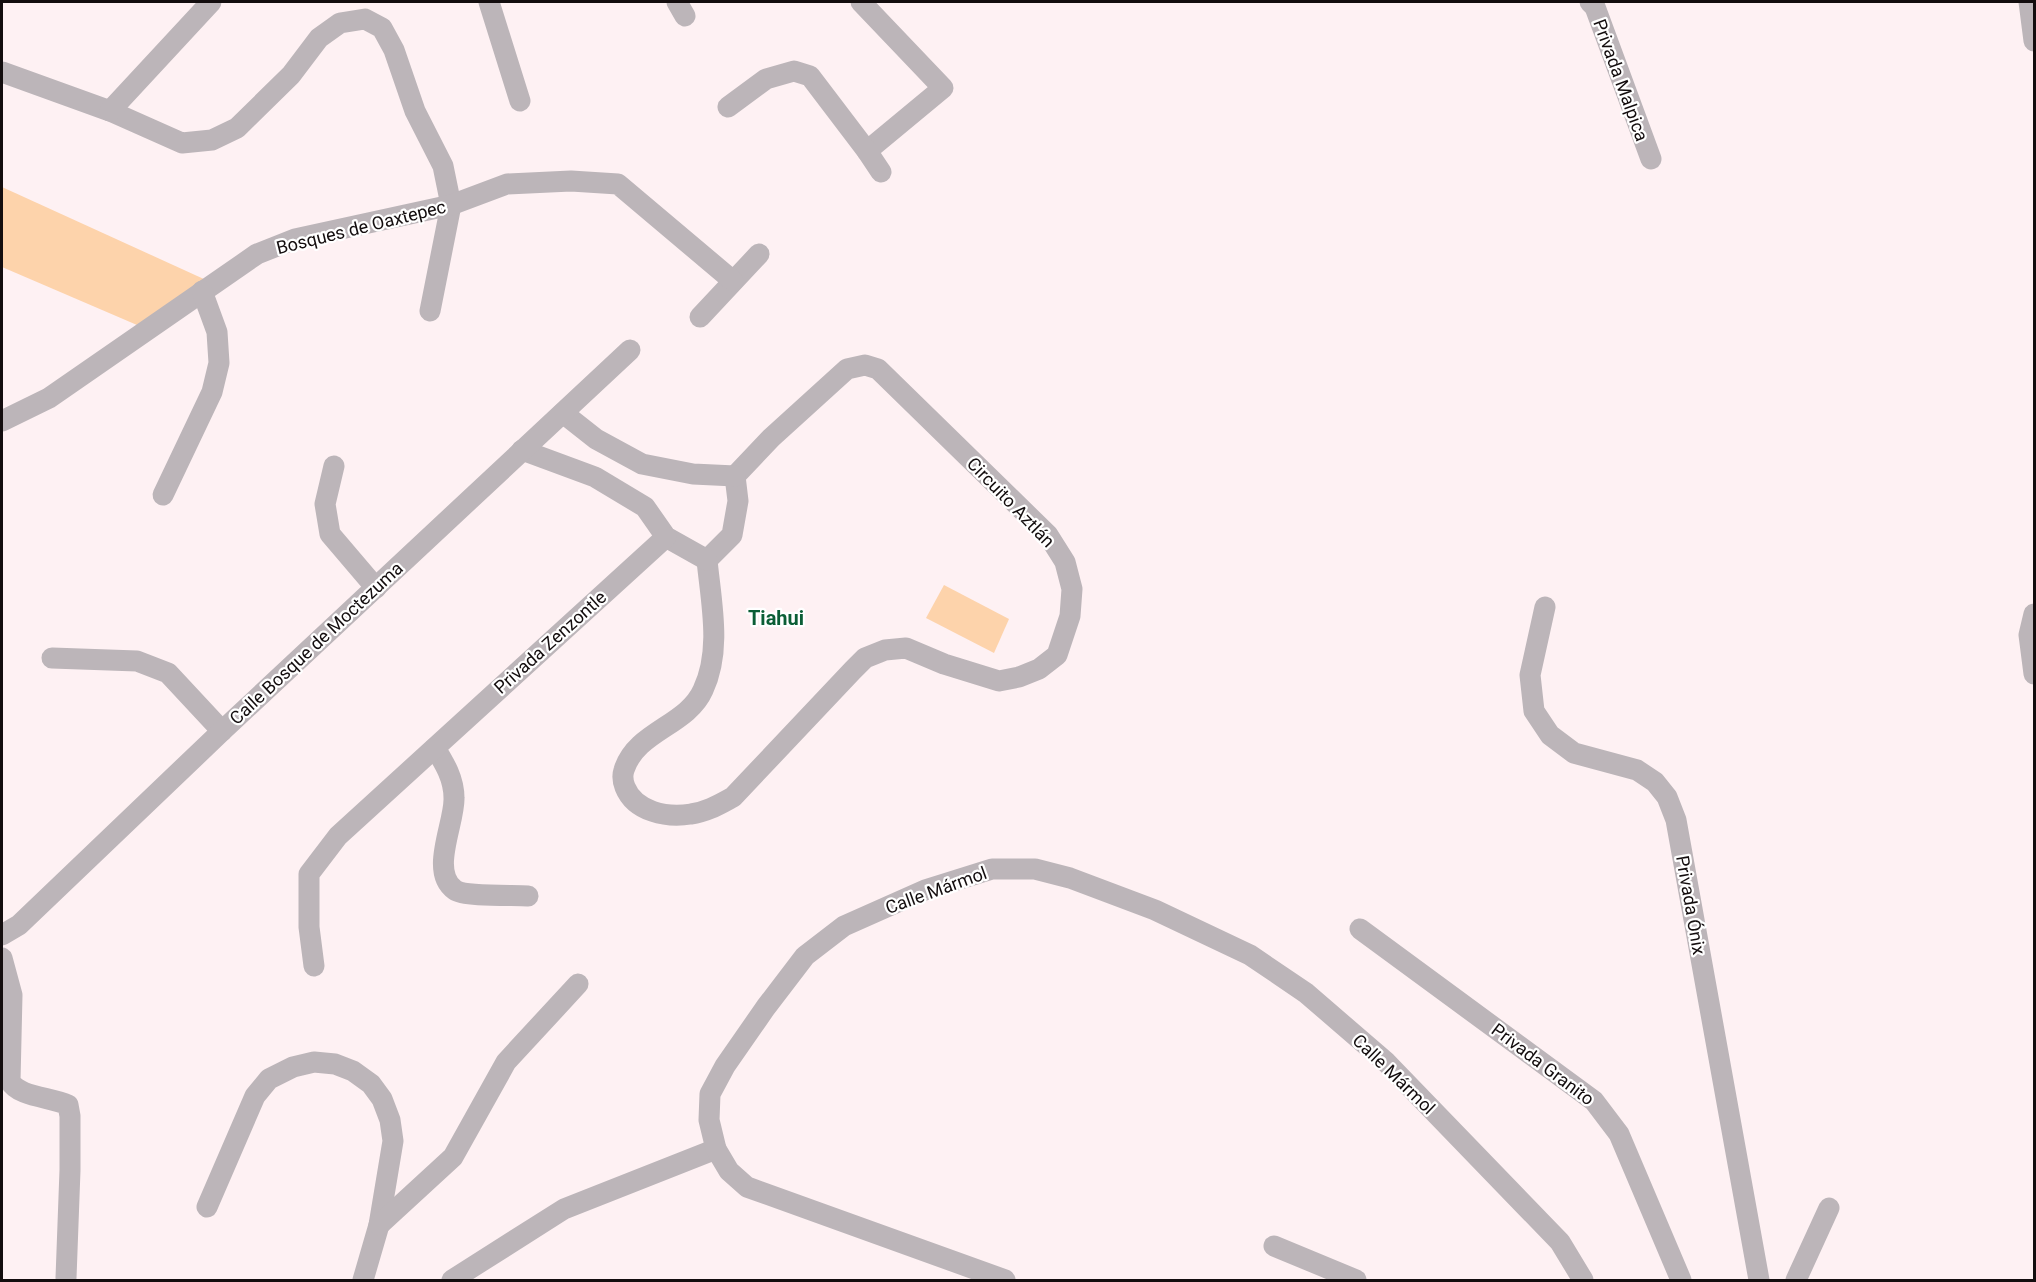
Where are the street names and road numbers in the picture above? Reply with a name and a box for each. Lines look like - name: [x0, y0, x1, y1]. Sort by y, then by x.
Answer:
- street label: Privada Malpica: [1589, 16, 1653, 144]
- street label: Bosques de Oaxtepec: [274, 196, 448, 258]
- street label: Circuito Aztlán: [963, 453, 1059, 551]
- street label: Calle Bosque de Moctezuma: [225, 557, 407, 729]
- street label: Privada Zenzontle: [490, 586, 610, 698]
- street label: Privada Ónix: [1672, 854, 1710, 956]
- street label: Calle Mármol: [882, 862, 990, 918]
- street label: Privada Granito: [1488, 1019, 1598, 1109]
- street label: Calle Mármol: [1348, 1030, 1440, 1118]

